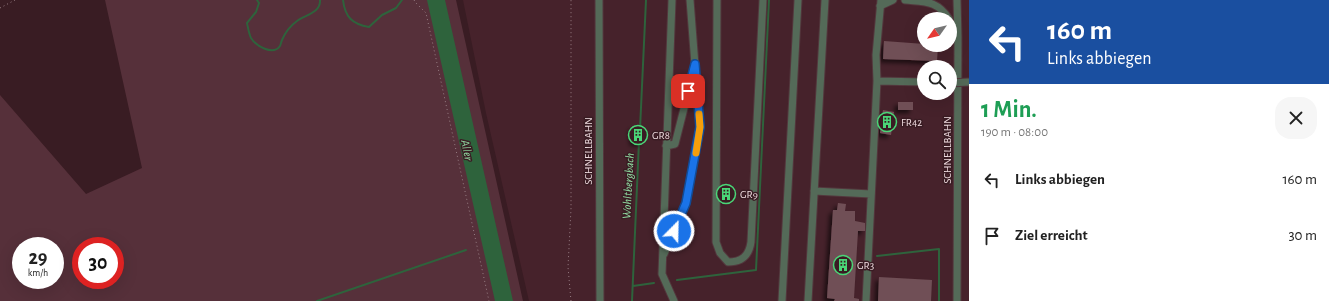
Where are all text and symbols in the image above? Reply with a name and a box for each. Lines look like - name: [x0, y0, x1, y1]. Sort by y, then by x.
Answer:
- north arrow: [917, 12, 957, 52]
- map controls: [917, 12, 957, 100]
- icon: left: [981, 16, 1033, 68]
- text: 160 m: [1047, 17, 1112, 45]
- text: Links abbiegen: [1047, 50, 1152, 68]
- button: search: [917, 60, 957, 100]
- pin: [671, 74, 705, 108]
- icon: arrive: [677, 80, 699, 102]
- button: close: [1275, 97, 1317, 139]
- text: 1 Min.: [981, 98, 1037, 122]
- building icon: FR42: [876, 111, 898, 133]
- street label: SCHNELLBAHN: [942, 116, 953, 184]
- street label: SCHNELLBAHN: [583, 117, 594, 185]
- place label: FR42: [901, 117, 922, 128]
- building icon: GR8: [627, 124, 649, 146]
- text: 190 m · 08:00: [981, 126, 1048, 139]
- place label: GR8: [652, 130, 670, 141]
- water label: Aller: [459, 138, 475, 162]
- water label: Wohltbergbach: [620, 153, 636, 219]
- icon: left: [981, 169, 1003, 191]
- text: Links abbiegen: [1015, 172, 1105, 187]
- text: 160 m: [1282, 172, 1317, 187]
- building icon: GR9: [715, 183, 737, 205]
- place label: GR9: [740, 189, 758, 200]
- position arrow: [653, 210, 695, 252]
- icon: arrive: [981, 225, 1003, 247]
- text: Ziel erreicht: [1015, 228, 1088, 243]
- text: 30 m: [1288, 228, 1317, 243]
- speed limit sign: 30: [72, 237, 124, 289]
- text: 29: [28, 248, 48, 268]
- building icon: GR3: [832, 254, 854, 276]
- place label: GR3: [857, 260, 875, 271]
- text: km/h: [28, 268, 48, 278]

